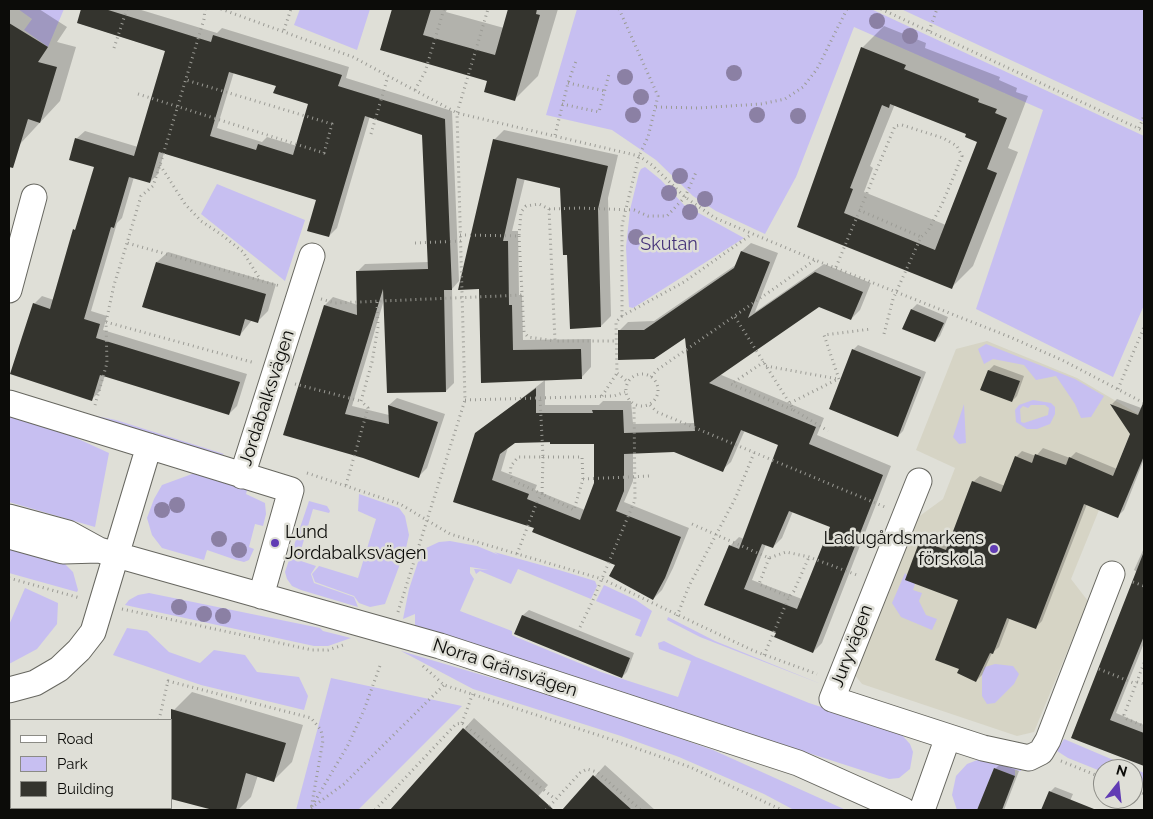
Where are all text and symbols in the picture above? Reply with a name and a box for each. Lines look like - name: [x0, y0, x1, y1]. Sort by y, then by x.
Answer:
- park label: Skutan: [640, 234, 698, 256]
- street label: Jordabalksvägen: [235, 327, 299, 469]
- place label: Lund Jordabalksvägen: [285, 522, 426, 564]
- place label: Ladugårdsmarkens förskola: [823, 528, 984, 570]
- marker: Lund Jordabalksvägen: [269, 537, 281, 549]
- marker: Ladugårdsmarkens förskola: [988, 543, 1000, 555]
- street label: Juryvägen: [826, 602, 878, 690]
- street label: Norra Gränsvägen: [430, 634, 580, 702]
- legend: [10, 719, 172, 809]
- text: Road: [57, 730, 93, 748]
- text: Park: [57, 755, 88, 773]
- north arrow: [1093, 759, 1143, 809]
- text: N: [1115, 761, 1129, 780]
- text: Building: [57, 780, 114, 798]

